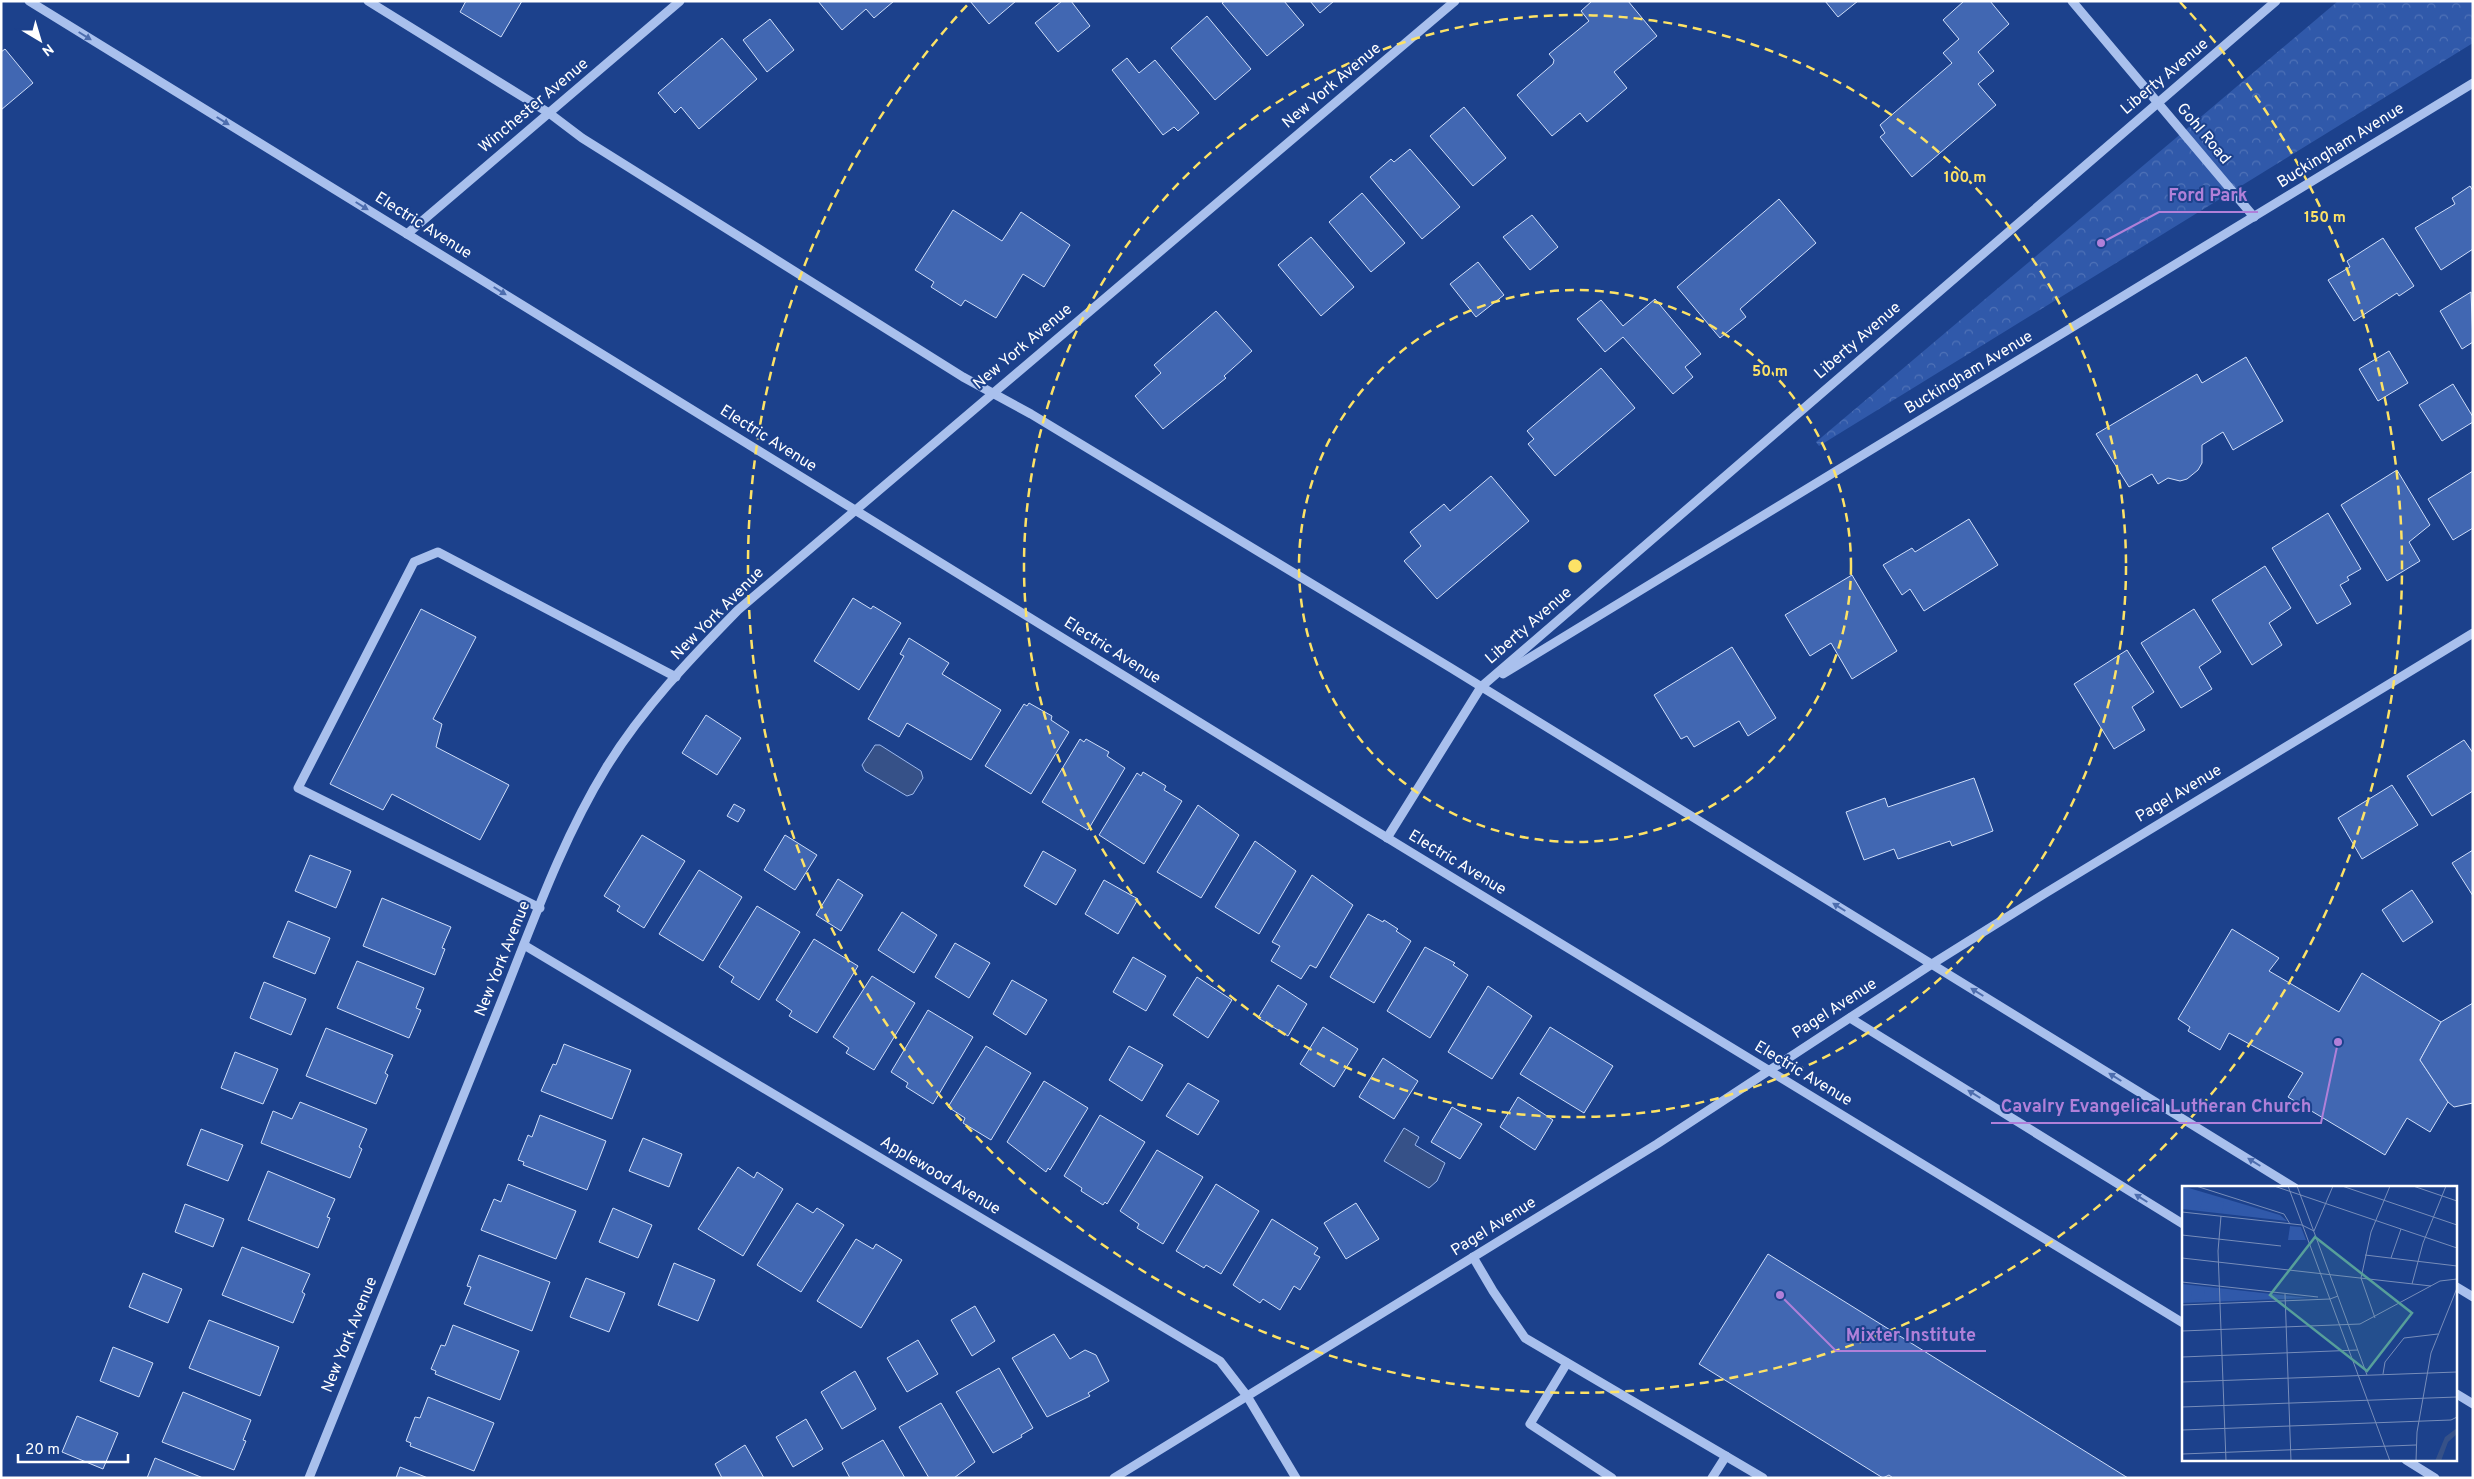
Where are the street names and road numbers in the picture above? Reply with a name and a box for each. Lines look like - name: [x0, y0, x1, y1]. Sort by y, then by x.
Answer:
- street label: Liberty Avenue: [2117, 35, 2213, 119]
- street label: New York Avenue: [1278, 39, 1386, 133]
- street label: Winchester Avenue: [475, 54, 593, 158]
- street label: Gohl Road: [2172, 99, 2234, 169]
- street label: Buckingham Avenue: [2274, 99, 2408, 193]
- street label: Electric Avenue: [371, 188, 475, 264]
- street label: Liberty Avenue: [1811, 298, 1905, 384]
- street label: New York Avenue: [969, 300, 1077, 394]
- street label: Buckingham Avenue: [1901, 327, 2037, 419]
- street label: Electric Avenue: [716, 401, 820, 477]
- street label: New York Avenue: [667, 563, 769, 665]
- street label: Liberty Avenue: [1482, 583, 1576, 669]
- street label: Electric Avenue: [1060, 613, 1164, 689]
- street label: Pagel Avenue: [2132, 761, 2226, 827]
- street label: Electric Avenue: [1404, 826, 1510, 900]
- street label: New York Avenue: [471, 898, 535, 1020]
- street label: Pagel Avenue: [1789, 974, 1881, 1044]
- street label: Electric Avenue: [1750, 1037, 1856, 1111]
- street label: Applewood Avenue: [876, 1132, 1004, 1220]
- street label: Pagel Avenue: [1448, 1193, 1540, 1261]
- street label: New York Avenue: [318, 1274, 382, 1396]

